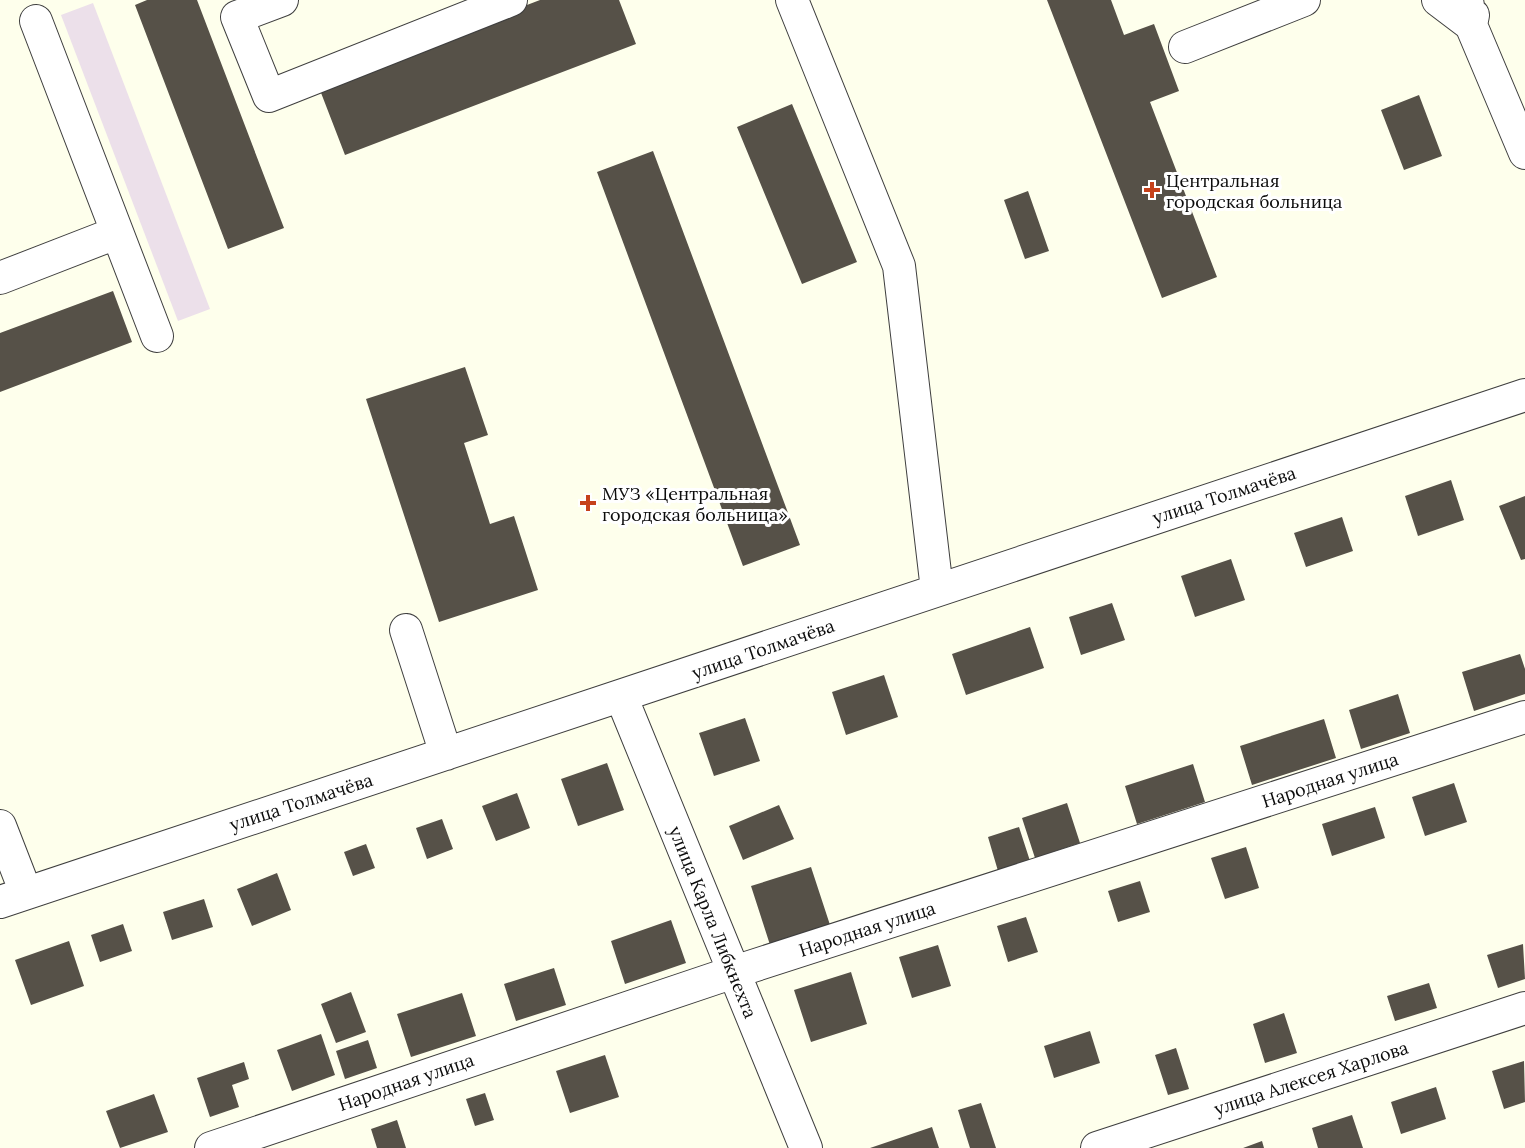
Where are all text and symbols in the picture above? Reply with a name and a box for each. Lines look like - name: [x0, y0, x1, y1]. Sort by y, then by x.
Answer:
- place label: Центральная городская больница: [1166, 169, 1342, 213]
- marker: Центральная городская больница: [1143, 181, 1161, 199]
- street label: улица Толмачёва: [1149, 461, 1299, 529]
- place label: МУЗ «Центральная городская больница»: [602, 482, 788, 526]
- marker: МУЗ «Центральная городская больница»: [579, 494, 597, 512]
- street label: улица Толмачёва: [689, 614, 837, 684]
- street label: Народная улица: [1259, 747, 1401, 813]
- street label: улица Толмачёва: [226, 768, 376, 836]
- street label: улица Карла Либкнехта: [664, 822, 762, 1022]
- street label: Народная улица: [796, 896, 938, 962]
- street label: улица Алексея Харлова: [1211, 1036, 1411, 1120]
- street label: Народная улица: [335, 1048, 477, 1116]

